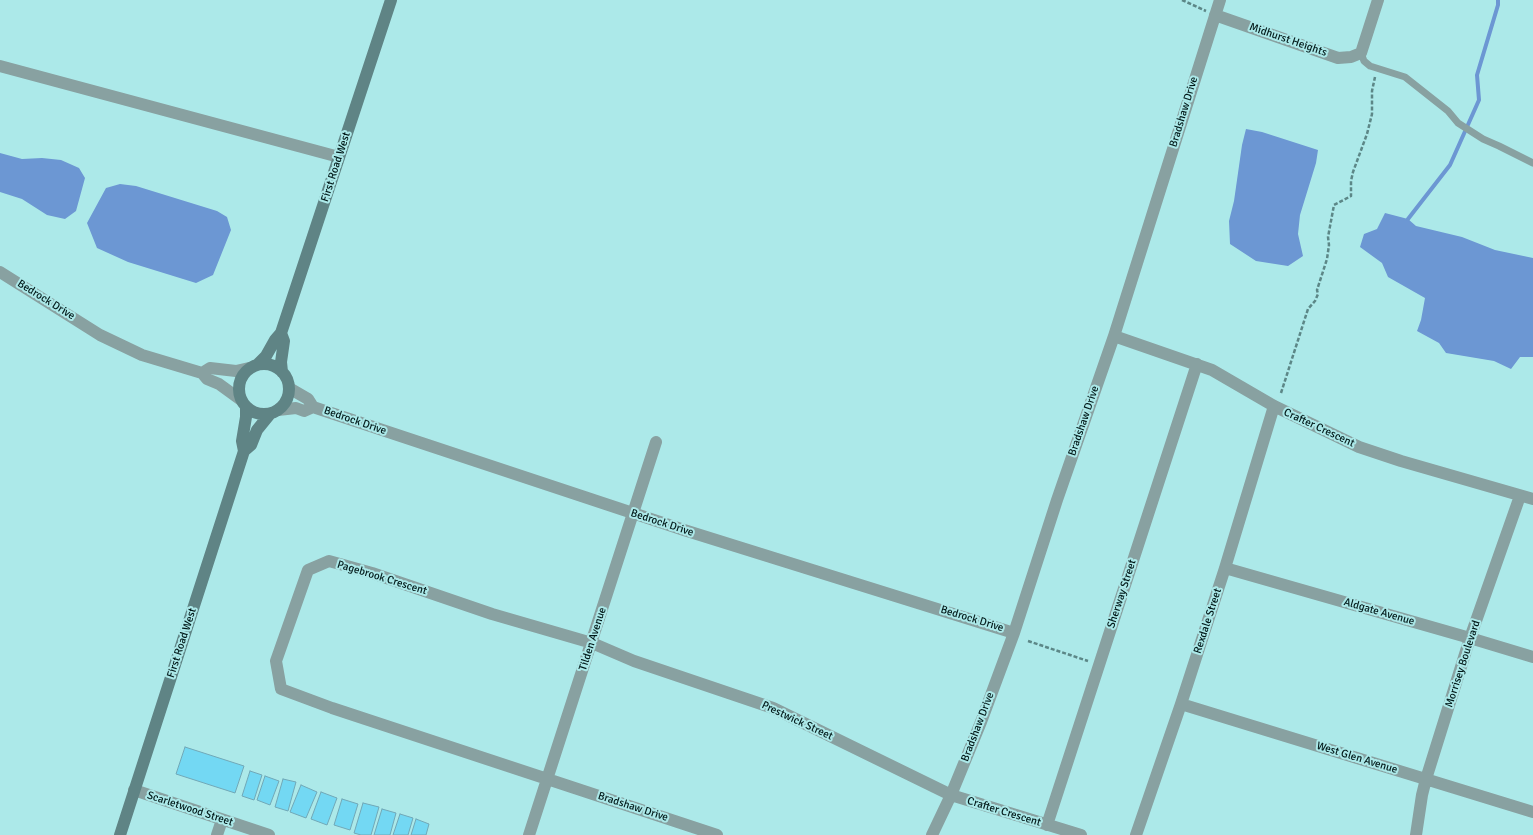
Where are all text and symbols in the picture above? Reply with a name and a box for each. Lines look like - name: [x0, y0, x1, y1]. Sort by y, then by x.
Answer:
- street label: Midhurst Heights: [1247, 21, 1329, 59]
- street label: Bradshaw Drive: [1167, 75, 1201, 149]
- street label: First Road West: [318, 130, 354, 204]
- street label: Bedrock Drive: [15, 277, 77, 323]
- street label: Bradshaw Drive: [1066, 384, 1102, 458]
- street label: Bedrock Drive: [322, 404, 388, 438]
- street label: Crafter Crescent: [1282, 406, 1356, 450]
- street label: Bedrock Drive: [629, 507, 695, 539]
- street label: Pagebrook Crescent: [336, 558, 428, 598]
- street label: Sherway Street: [1105, 558, 1139, 630]
- street label: Rexdale Street: [1191, 587, 1225, 655]
- street label: Aldgate Avenue: [1342, 596, 1416, 628]
- street label: Bedrock Drive: [939, 603, 1005, 635]
- street label: First Road West: [164, 606, 200, 680]
- street label: Tilden Avenue: [577, 606, 609, 672]
- street label: Morrisey Boulevard: [1443, 619, 1483, 709]
- street label: Bradshaw Drive: [959, 691, 997, 763]
- street label: Prestwick Street: [759, 699, 835, 743]
- street label: West Glen Avenue: [1315, 739, 1399, 777]
- street label: Scarletwood Street: [145, 789, 235, 829]
- street label: Bradshaw Drive: [596, 789, 670, 825]
- street label: Crafter Crescent: [965, 794, 1043, 830]

